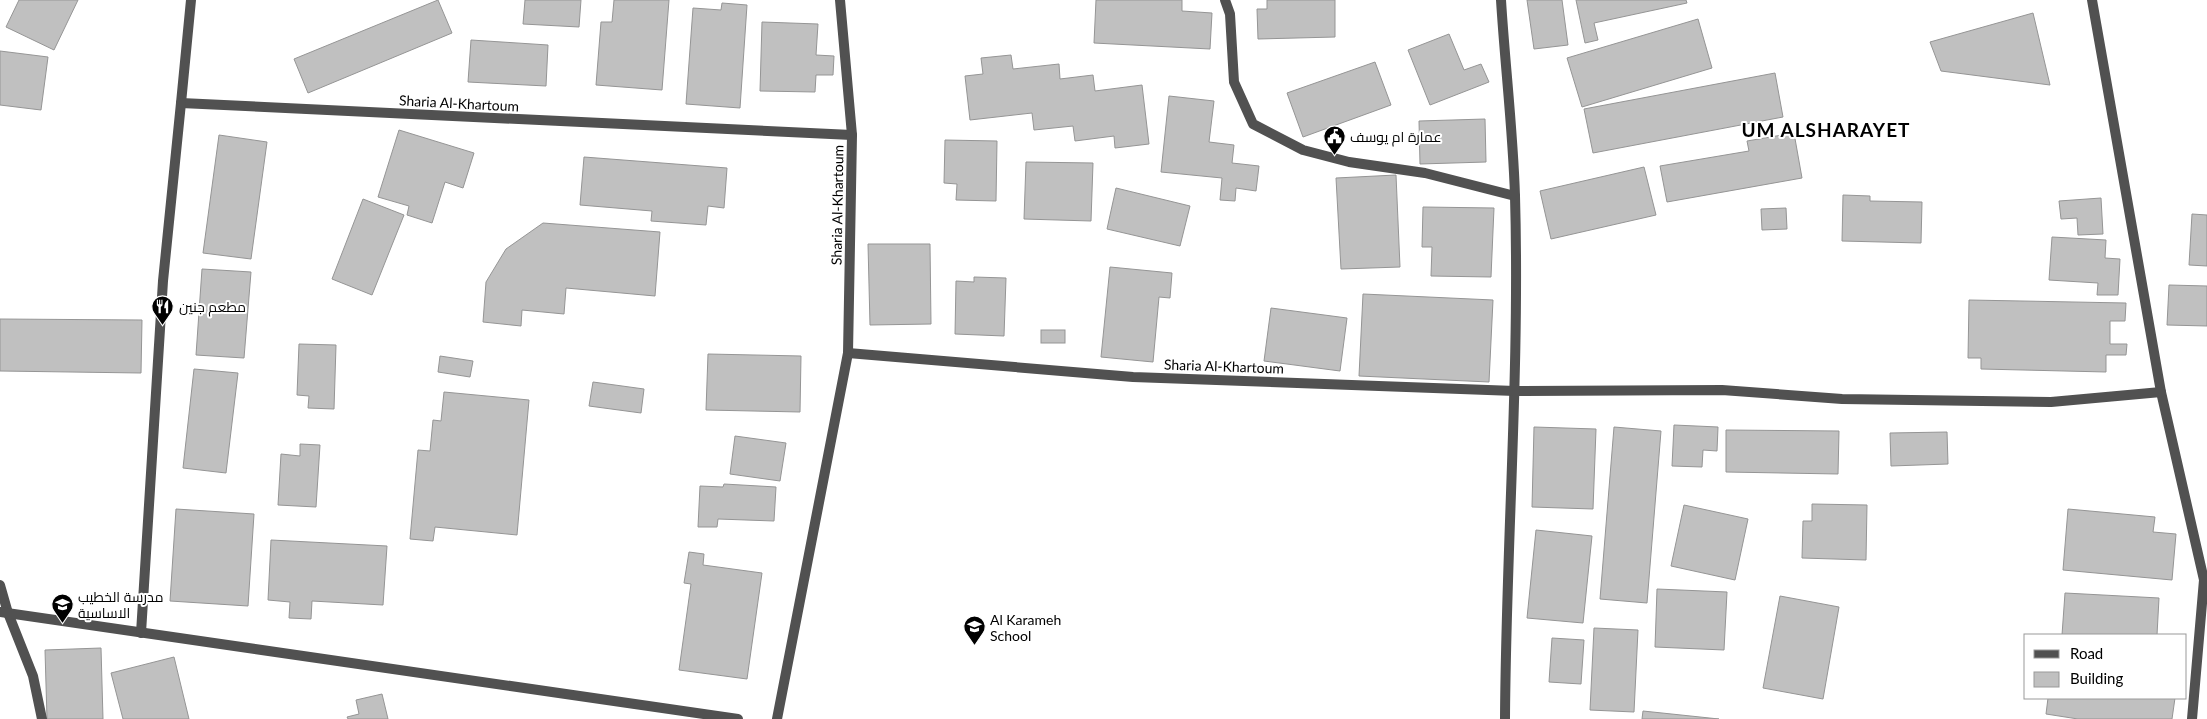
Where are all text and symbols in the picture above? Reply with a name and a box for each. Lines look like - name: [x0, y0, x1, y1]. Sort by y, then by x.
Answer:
- street label: Sharia Al-Khartoum: [399, 91, 519, 115]
- district label: UM ALSHARAYET: [1742, 118, 1911, 141]
- public building icon: عمارة ام يوسف: [1322, 124, 1346, 155]
- place label: عمارة ام يوسف: [1350, 128, 1442, 147]
- street label: Sharia Al-Khartoum: [827, 145, 847, 265]
- restaurant icon: مطعم جنين: [151, 294, 175, 325]
- place label: مطعم جنين: [179, 298, 246, 317]
- street label: Sharia Al-Khartoum: [1164, 355, 1284, 377]
- place label: مدرسة الخطيب الاساسية: [78, 588, 164, 621]
- school or university icon: مدرسة الخطيب الاساسية: [50, 592, 74, 623]
- place label: Al Karameh School: [990, 611, 1061, 644]
- school or university icon: Al Karameh School: [962, 615, 986, 646]
- legend: [2024, 634, 2187, 699]
- text: Road: [2070, 644, 2103, 662]
- text: Building: [2070, 669, 2123, 687]

